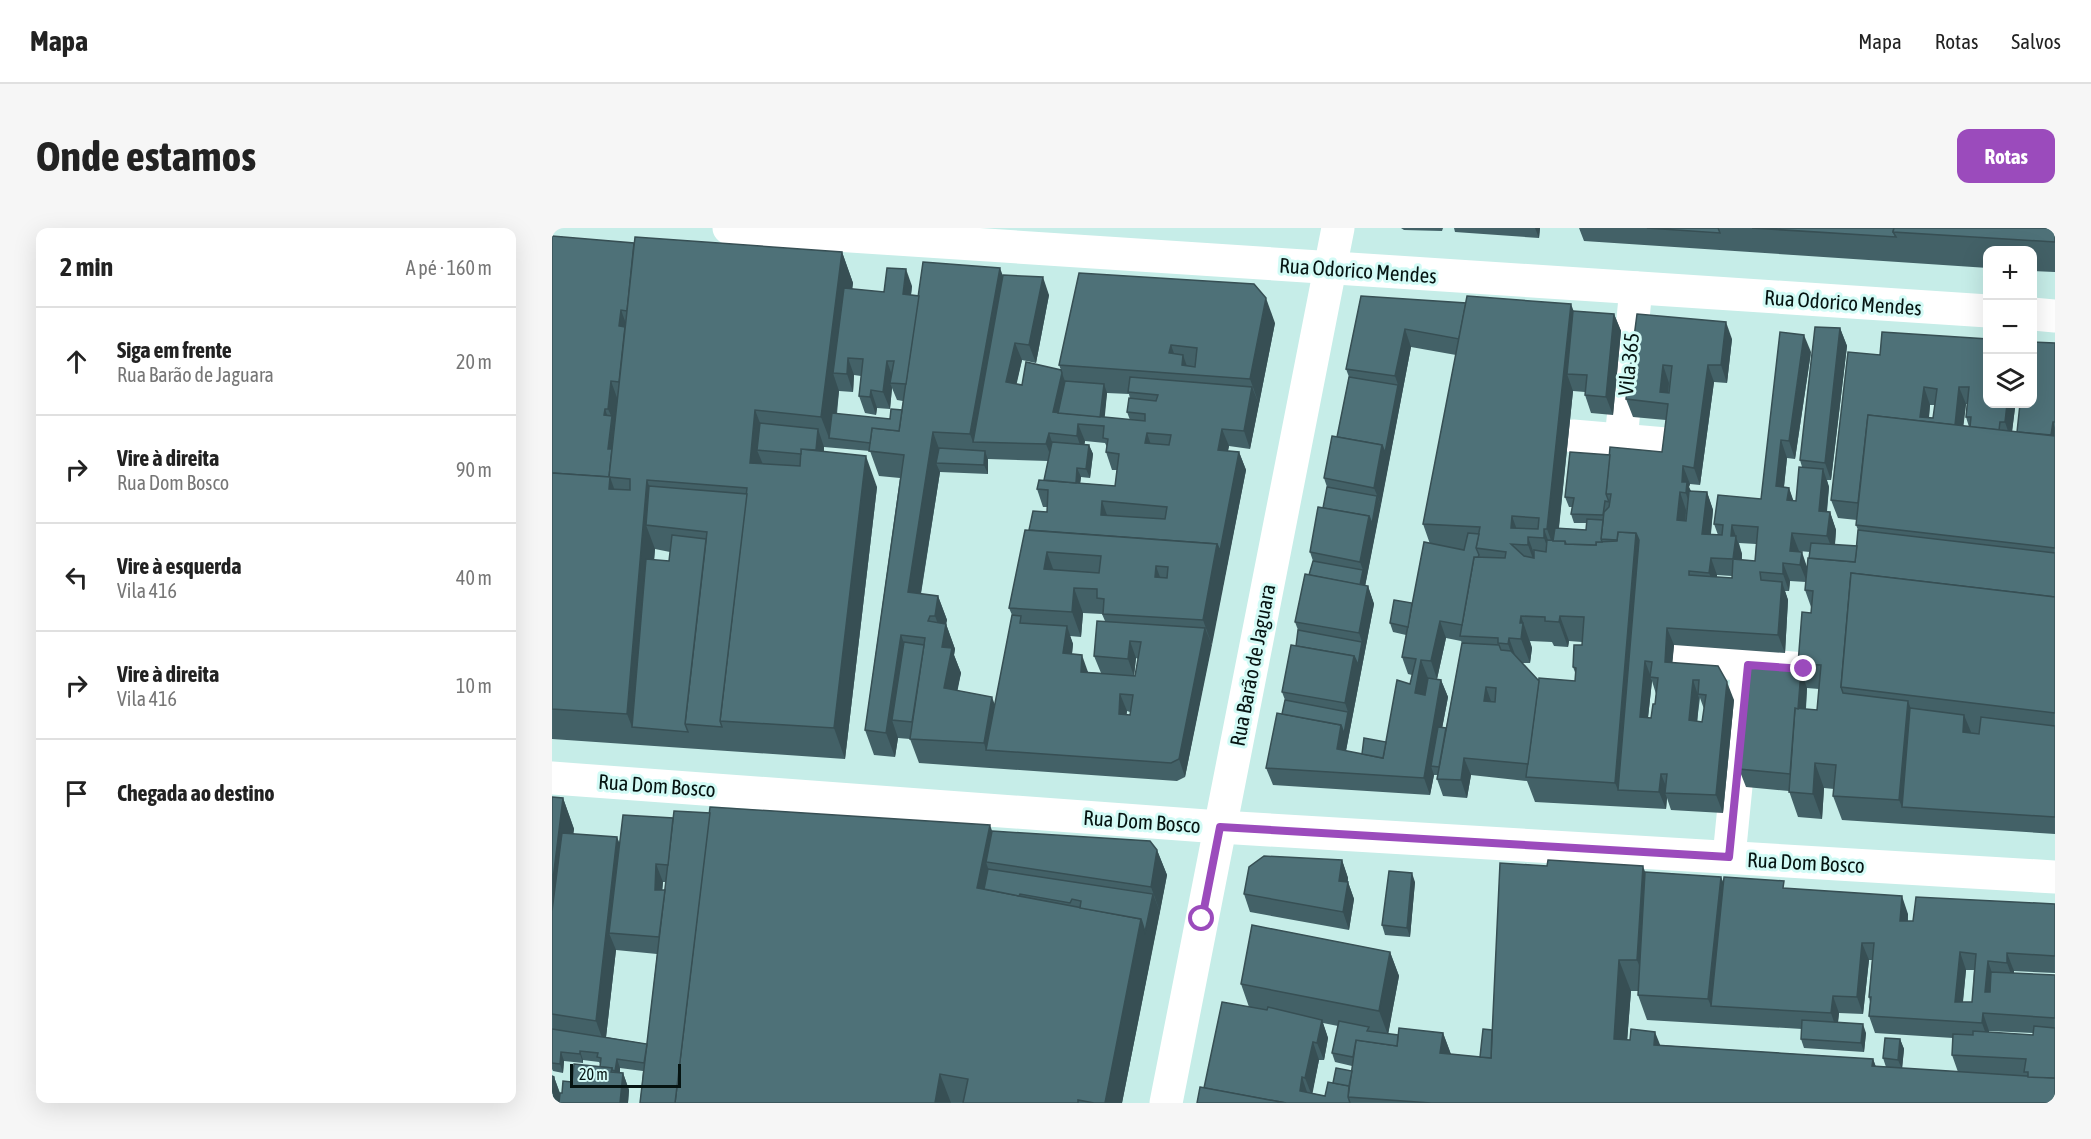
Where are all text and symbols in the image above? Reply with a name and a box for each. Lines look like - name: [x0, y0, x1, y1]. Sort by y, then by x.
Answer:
- text: Mapa: [30, 25, 88, 57]
- text: Mapa: [1858, 29, 1902, 53]
- text: Rotas: [1935, 29, 1978, 53]
- text: Salvos: [2011, 29, 2061, 53]
- button: Rotas: [1957, 129, 2055, 183]
- text: Onde estamos: [36, 132, 256, 180]
- map controls: [1983, 246, 2037, 408]
- button: +: [1983, 246, 2037, 300]
- text: 2 min: [60, 252, 113, 282]
- street label: Rua Odorico Mendes: [1279, 253, 1437, 287]
- text: A pé · 160 m: [406, 256, 492, 279]
- street label: Rua Odorico Mendes: [1764, 285, 1922, 319]
- button: −: [1983, 300, 2037, 354]
- street label: Vila 365: [1613, 331, 1643, 397]
- text: Siga em frente: [117, 337, 232, 363]
- icon: ahead: [60, 345, 93, 378]
- text: 20 m: [456, 350, 492, 373]
- button: layers: [1983, 354, 2037, 408]
- text: Rua Barão de Jaguara: [117, 363, 274, 386]
- text: Vire à direita: [117, 445, 219, 471]
- icon: right: [60, 453, 93, 486]
- text: 90 m: [456, 458, 492, 481]
- text: Rua Dom Bosco: [117, 471, 229, 494]
- text: Vire à esquerda: [117, 553, 242, 579]
- icon: left: [60, 561, 93, 594]
- text: 40 m: [456, 566, 492, 589]
- text: Vila 416: [117, 579, 177, 602]
- street label: Rua Barão de Jaguara: [1225, 582, 1279, 748]
- route end: [1790, 655, 1816, 681]
- text: Vire à direita: [117, 661, 219, 687]
- icon: right: [60, 669, 93, 702]
- text: 10 m: [456, 674, 492, 697]
- text: Vila 416: [117, 687, 177, 710]
- street label: Rua Dom Bosco: [597, 769, 717, 801]
- icon: arrive: [60, 777, 93, 810]
- text: Chegada ao destino: [117, 780, 275, 806]
- street label: Rua Dom Bosco: [1082, 805, 1202, 837]
- street label: Rua Dom Bosco: [1747, 847, 1865, 877]
- route start: [1188, 905, 1214, 931]
- scale bar: [570, 1061, 681, 1088]
- text: 20 m: [579, 1065, 608, 1083]

